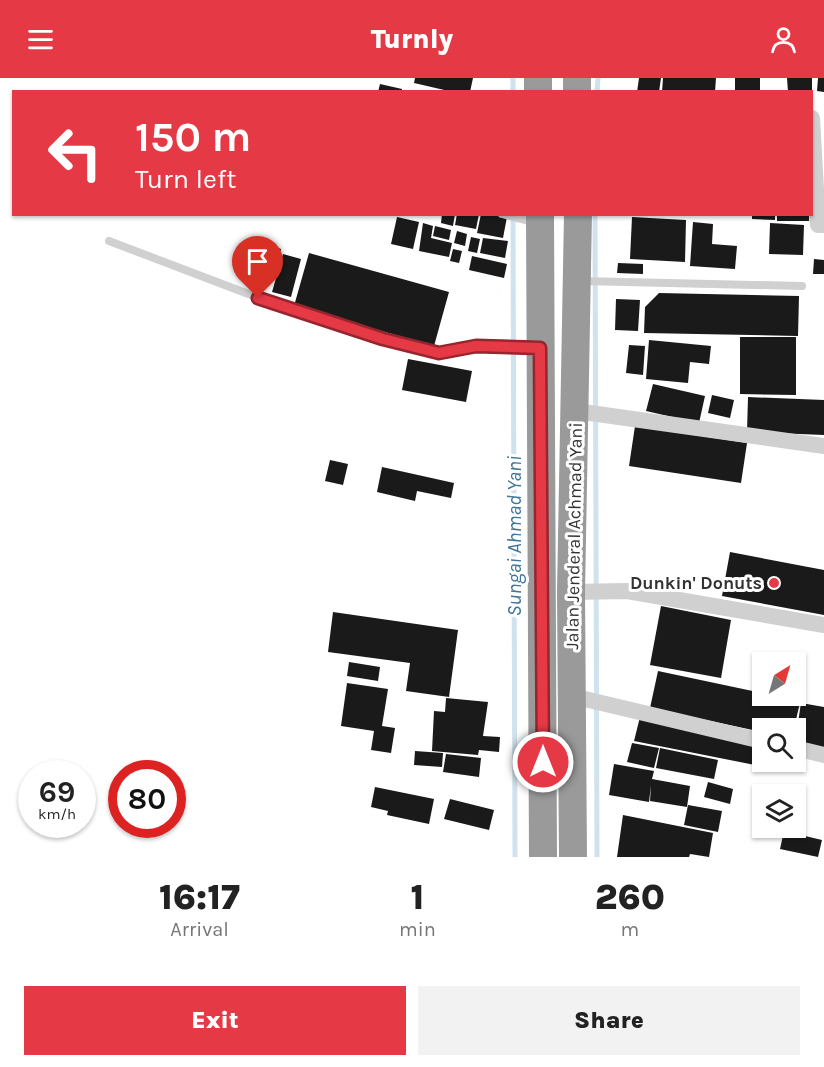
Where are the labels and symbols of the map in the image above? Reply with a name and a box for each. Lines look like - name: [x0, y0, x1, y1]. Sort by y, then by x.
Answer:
- pin: [232, 236, 283, 298]
- street label: Jalan Jenderal Achmad Yani: [561, 422, 587, 650]
- water label: Sungai Ahmad Yani: [503, 456, 526, 616]
- place label: Dunkin' Donuts: [630, 572, 762, 594]
- marker: Dunkin' Donuts: [767, 576, 781, 590]
- north arrow: [752, 652, 806, 706]
- position arrow: [511, 730, 575, 794]
- speed limit sign: 80: [108, 760, 186, 838]

